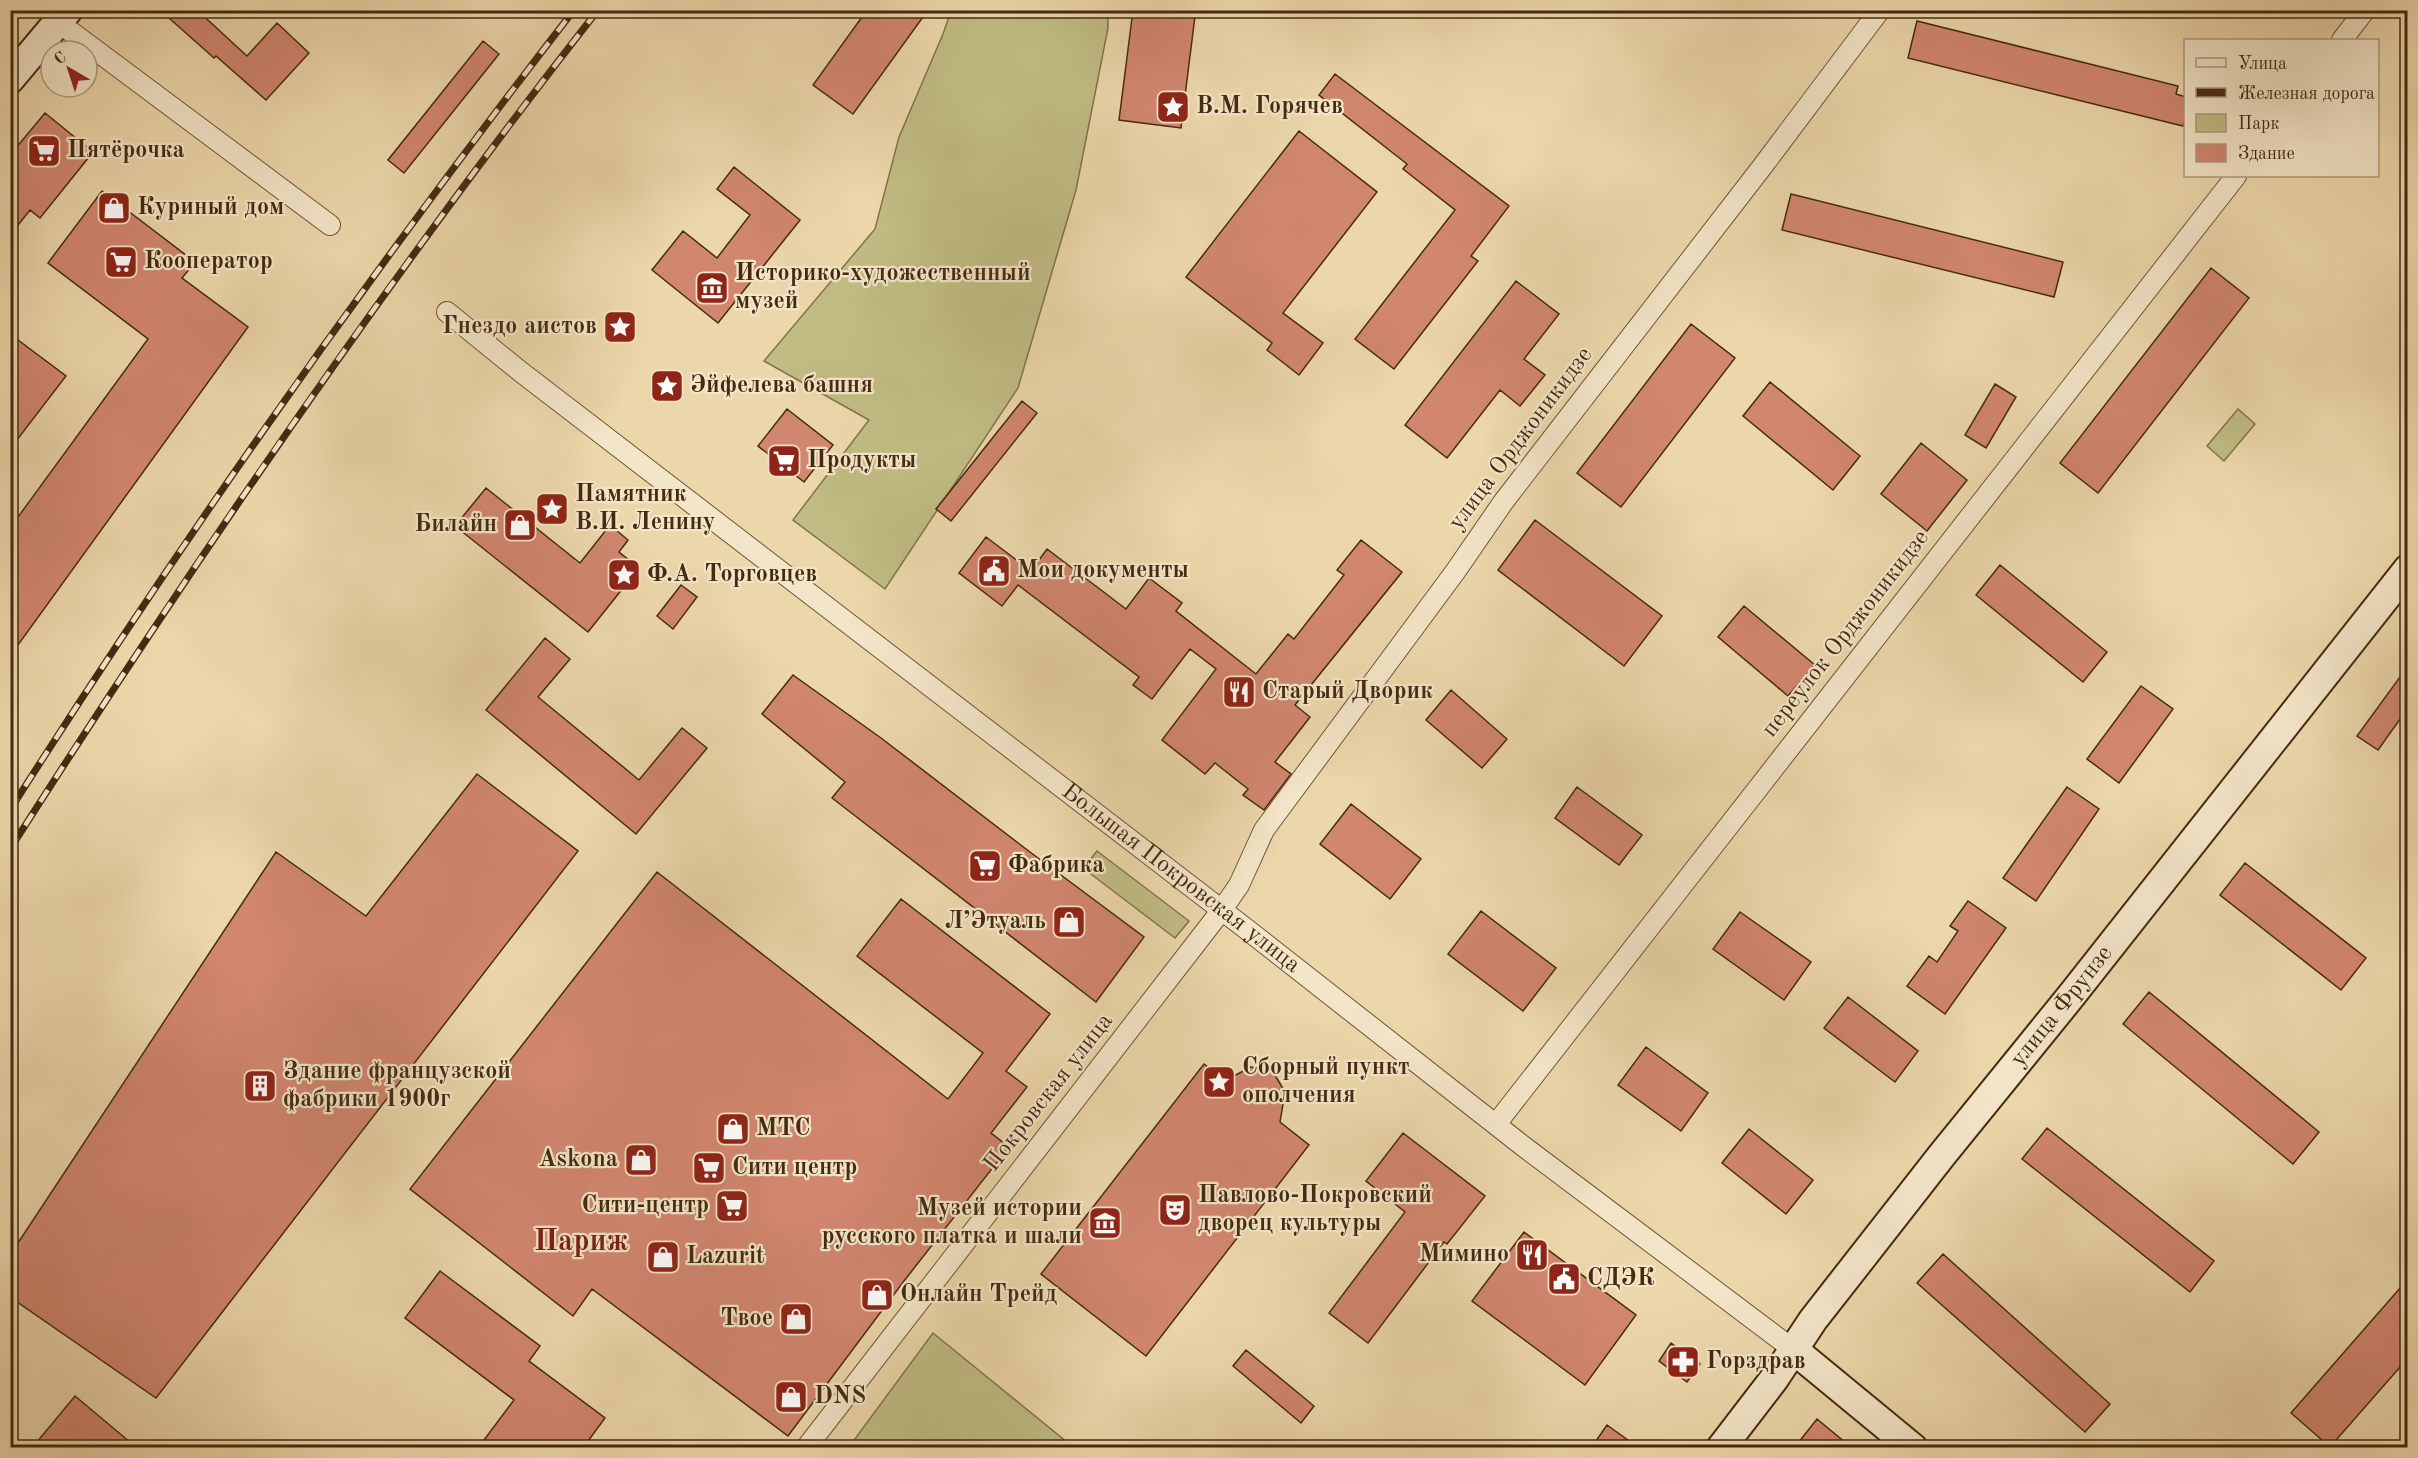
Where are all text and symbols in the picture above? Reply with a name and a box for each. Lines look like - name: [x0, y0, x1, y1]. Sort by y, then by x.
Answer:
- north arrow: [39, 39, 99, 99]
- legend: [2184, 39, 2379, 177]
- text: С: [52, 49, 70, 68]
- text: Улица: [2238, 55, 2287, 73]
- text: Железная дорога: [2238, 85, 2375, 103]
- place icon: В.М. Горячев: [1155, 89, 1191, 125]
- place label: В.М. Горячев: [1196, 95, 1343, 119]
- text: Парк: [2238, 115, 2279, 133]
- supermarket icon: Пятёрочка: [26, 133, 62, 169]
- place label: Пятёрочка: [67, 139, 185, 163]
- text: Здание: [2238, 145, 2295, 163]
- shop icon: Куриный дом: [96, 190, 132, 226]
- place label: Куриный дом: [137, 196, 284, 220]
- supermarket icon: Кооператор: [103, 244, 139, 280]
- place label: Кооператор: [144, 250, 273, 274]
- place label: Историко-художественный музей: [735, 262, 1031, 314]
- museum icon: Историко-художественный музей: [694, 270, 730, 306]
- place icon: Гнездо аистов: [602, 309, 638, 345]
- place label: Гнездо аистов: [442, 315, 597, 339]
- street label: улица Орджоникидзе: [1445, 343, 1597, 535]
- place icon: Эйфелева башня: [649, 368, 685, 404]
- place label: Эйфелева башня: [690, 374, 873, 398]
- supermarket icon: Продукты: [766, 443, 802, 479]
- place label: Продукты: [807, 449, 916, 473]
- place label: Памятник В.И. Ленину: [575, 483, 715, 535]
- place icon: Памятник В.И. Ленину: [534, 491, 570, 527]
- shop icon: Билайн: [502, 507, 538, 543]
- place label: Билайн: [414, 513, 497, 537]
- street label: переулок Орджоникидзе: [1758, 526, 1934, 742]
- public building icon: Мои документы: [976, 553, 1012, 589]
- place icon: Ф.А. Торговцев: [606, 557, 642, 593]
- place label: Мои документы: [1017, 559, 1189, 583]
- place label: Ф.А. Торговцев: [647, 563, 817, 587]
- restaurant icon: Старый Дворик: [1221, 674, 1257, 710]
- place label: Старый Дворик: [1262, 680, 1433, 704]
- street label: Большая Покровская улица: [1057, 779, 1304, 978]
- supermarket icon: Фабрика: [967, 848, 1003, 884]
- place label: Фабрика: [1008, 854, 1104, 878]
- shop icon: Л’Этуаль: [1051, 904, 1087, 940]
- place label: Л’Этуаль: [945, 910, 1046, 934]
- street label: улица Фрунзе: [2006, 942, 2118, 1072]
- street label: Покровская улица: [980, 1009, 1118, 1177]
- place label: Сборный пункт ополчения: [1242, 1056, 1410, 1108]
- place label: Здание французской фабрики 1900г: [283, 1060, 511, 1112]
- place icon: Сборный пункт ополчения: [1201, 1064, 1237, 1100]
- building icon: Здание французской фабрики 1900г: [242, 1068, 278, 1104]
- shop icon: МТС: [715, 1111, 751, 1147]
- place label: МТС: [756, 1117, 810, 1141]
- shop icon: Askona: [623, 1142, 659, 1178]
- place label: Askona: [539, 1148, 618, 1172]
- supermarket icon: Сити центр: [691, 1150, 727, 1186]
- place label: Сити центр: [732, 1156, 857, 1180]
- place label: Павлово-Покровский дворец культуры: [1198, 1184, 1432, 1236]
- supermarket icon: Сити-центр: [714, 1188, 750, 1224]
- theatre icon: Павлово-Покровский дворец культуры: [1157, 1192, 1193, 1228]
- place label: Сити-центр: [582, 1194, 709, 1218]
- place label: Музей истории русского платка и шали: [822, 1197, 1082, 1249]
- museum icon: Музей истории русского платка и шали: [1087, 1205, 1123, 1241]
- district label: Париж: [534, 1227, 628, 1257]
- restaurant icon: Мимино: [1514, 1237, 1550, 1273]
- shop icon: Lazurit: [645, 1239, 681, 1275]
- place label: Мимино: [1419, 1243, 1509, 1267]
- place label: Lazurit: [686, 1245, 765, 1269]
- public building icon: СДЭК: [1546, 1261, 1582, 1297]
- place label: СДЭК: [1587, 1267, 1655, 1291]
- shop icon: Онлайн Трейд: [859, 1277, 895, 1313]
- place label: Онлайн Трейд: [900, 1283, 1057, 1307]
- shop icon: Твое: [778, 1301, 814, 1337]
- place label: Твое: [720, 1307, 773, 1331]
- pharmacy icon: Горздрав: [1665, 1344, 1701, 1380]
- place label: Горздрав: [1706, 1350, 1806, 1374]
- shop icon: DNS: [773, 1379, 809, 1415]
- place label: DNS: [814, 1385, 866, 1409]

